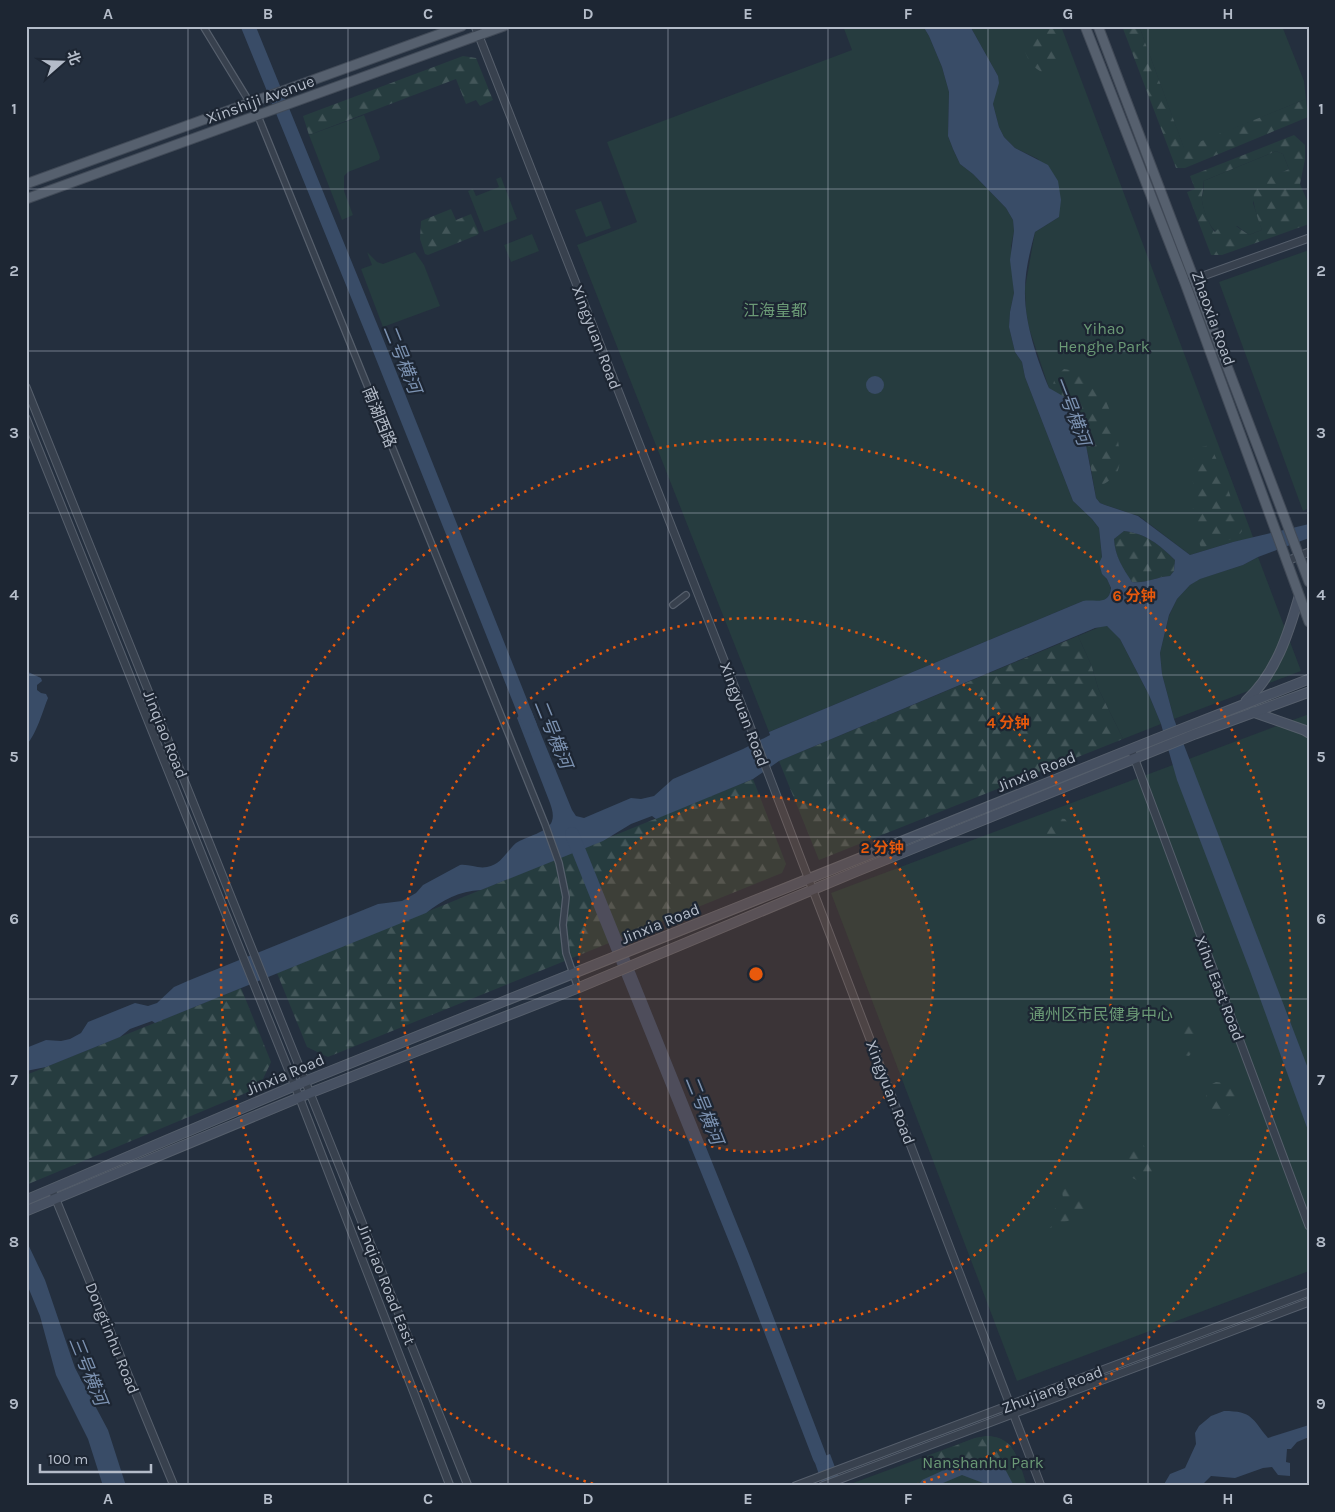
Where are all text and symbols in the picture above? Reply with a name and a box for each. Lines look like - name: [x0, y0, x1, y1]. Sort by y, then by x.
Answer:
- text: A: [103, 4, 113, 23]
- text: B: [263, 4, 273, 23]
- text: C: [423, 4, 433, 23]
- text: D: [583, 4, 594, 23]
- text: E: [743, 4, 753, 23]
- text: F: [904, 4, 913, 23]
- text: G: [1063, 4, 1073, 23]
- text: H: [1222, 4, 1234, 23]
- north arrow: [38, 38, 88, 88]
- text: 北: [63, 48, 84, 67]
- street label: Xinshiji Avenue: [203, 71, 317, 128]
- text: 1: [11, 99, 17, 118]
- text: 1: [1318, 99, 1324, 118]
- text: 2: [9, 261, 19, 280]
- text: 2: [1316, 261, 1326, 280]
- street label: Zhaoxia Road: [1188, 268, 1239, 368]
- street label: Xingyuan Road: [568, 282, 625, 392]
- park label: 江海皇都: [743, 301, 807, 320]
- park label: Yihao Henghe Park: [1058, 319, 1150, 356]
- water label: 二号横河: [378, 322, 427, 399]
- water label: 一号横河: [1049, 373, 1096, 451]
- street label: 南湖西路: [359, 384, 400, 450]
- text: 3: [9, 423, 19, 442]
- text: 3: [1316, 423, 1326, 442]
- text: 4: [9, 585, 19, 604]
- text: 4: [1316, 585, 1326, 604]
- text: 6 分钟: [1113, 587, 1155, 605]
- street label: Xingyuan Road: [716, 659, 773, 769]
- street label: Jinqiao Road: [139, 687, 192, 781]
- water label: 二号横河: [529, 697, 578, 774]
- text: 4 分钟: [987, 714, 1029, 732]
- text: 5: [9, 747, 19, 766]
- street label: Jinxia Road: [994, 747, 1078, 796]
- text: 5: [1316, 747, 1326, 766]
- text: 2 分钟: [861, 839, 903, 857]
- street label: Jinxia Road: [618, 899, 702, 948]
- text: 6: [9, 909, 19, 928]
- text: 6: [1316, 909, 1326, 928]
- street label: Xihu East Road: [1191, 933, 1248, 1043]
- centre of rings: [747, 965, 765, 983]
- park label: 通州区市民健身中心: [1029, 1005, 1173, 1024]
- street label: Xingyuan Road: [862, 1037, 919, 1147]
- street label: Jinxia Road: [243, 1049, 327, 1099]
- text: 7: [10, 1070, 18, 1089]
- text: 7: [1317, 1070, 1325, 1089]
- water label: 二号横河: [680, 1073, 729, 1150]
- street label: Jinqiao Road East: [354, 1221, 420, 1348]
- text: 8: [9, 1232, 19, 1251]
- text: 8: [1316, 1232, 1326, 1251]
- street label: Dongtinhu Road: [82, 1280, 144, 1397]
- water label: 三号横河: [64, 1334, 113, 1411]
- street label: Zhujiang Road: [999, 1361, 1105, 1417]
- text: 9: [9, 1394, 19, 1413]
- text: 9: [1316, 1394, 1326, 1413]
- scale bar: [40, 1442, 151, 1474]
- text: 100 m: [48, 1450, 88, 1468]
- park label: Nanshanhu Park: [922, 1453, 1044, 1472]
- text: A: [103, 1489, 113, 1508]
- text: B: [263, 1489, 273, 1508]
- text: C: [423, 1489, 433, 1508]
- text: D: [583, 1489, 594, 1508]
- text: E: [743, 1489, 753, 1508]
- text: F: [904, 1489, 913, 1508]
- text: G: [1063, 1489, 1073, 1508]
- text: H: [1222, 1489, 1234, 1508]

